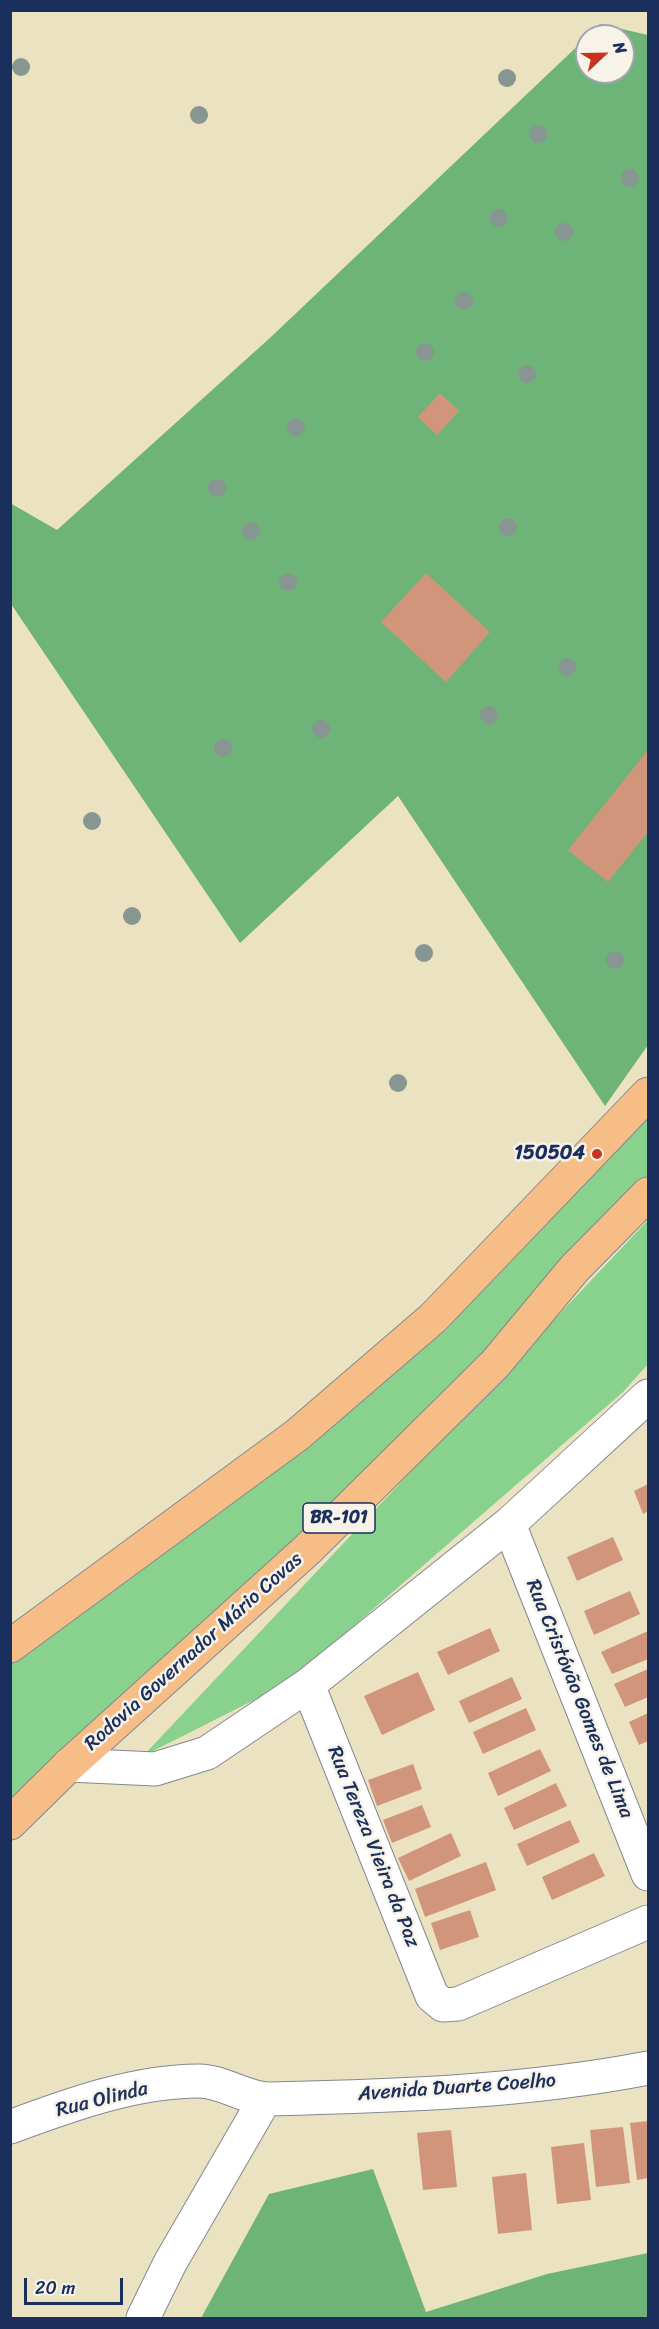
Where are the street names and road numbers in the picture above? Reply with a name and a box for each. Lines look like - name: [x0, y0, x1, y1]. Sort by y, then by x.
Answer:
- road number: BR-101: [303, 1503, 375, 1533]
- street label: Rodovia Governador Mário Covas: [80, 1548, 308, 1756]
- street label: Rua Cristóvão Gomes de Lima: [520, 1576, 638, 1822]
- street label: Rua Tereza Vieira da Paz: [322, 1743, 424, 1951]
- street label: Avenida Duarte Coelho: [357, 2069, 557, 2107]
- street label: Rua Olinda: [54, 2077, 150, 2123]

